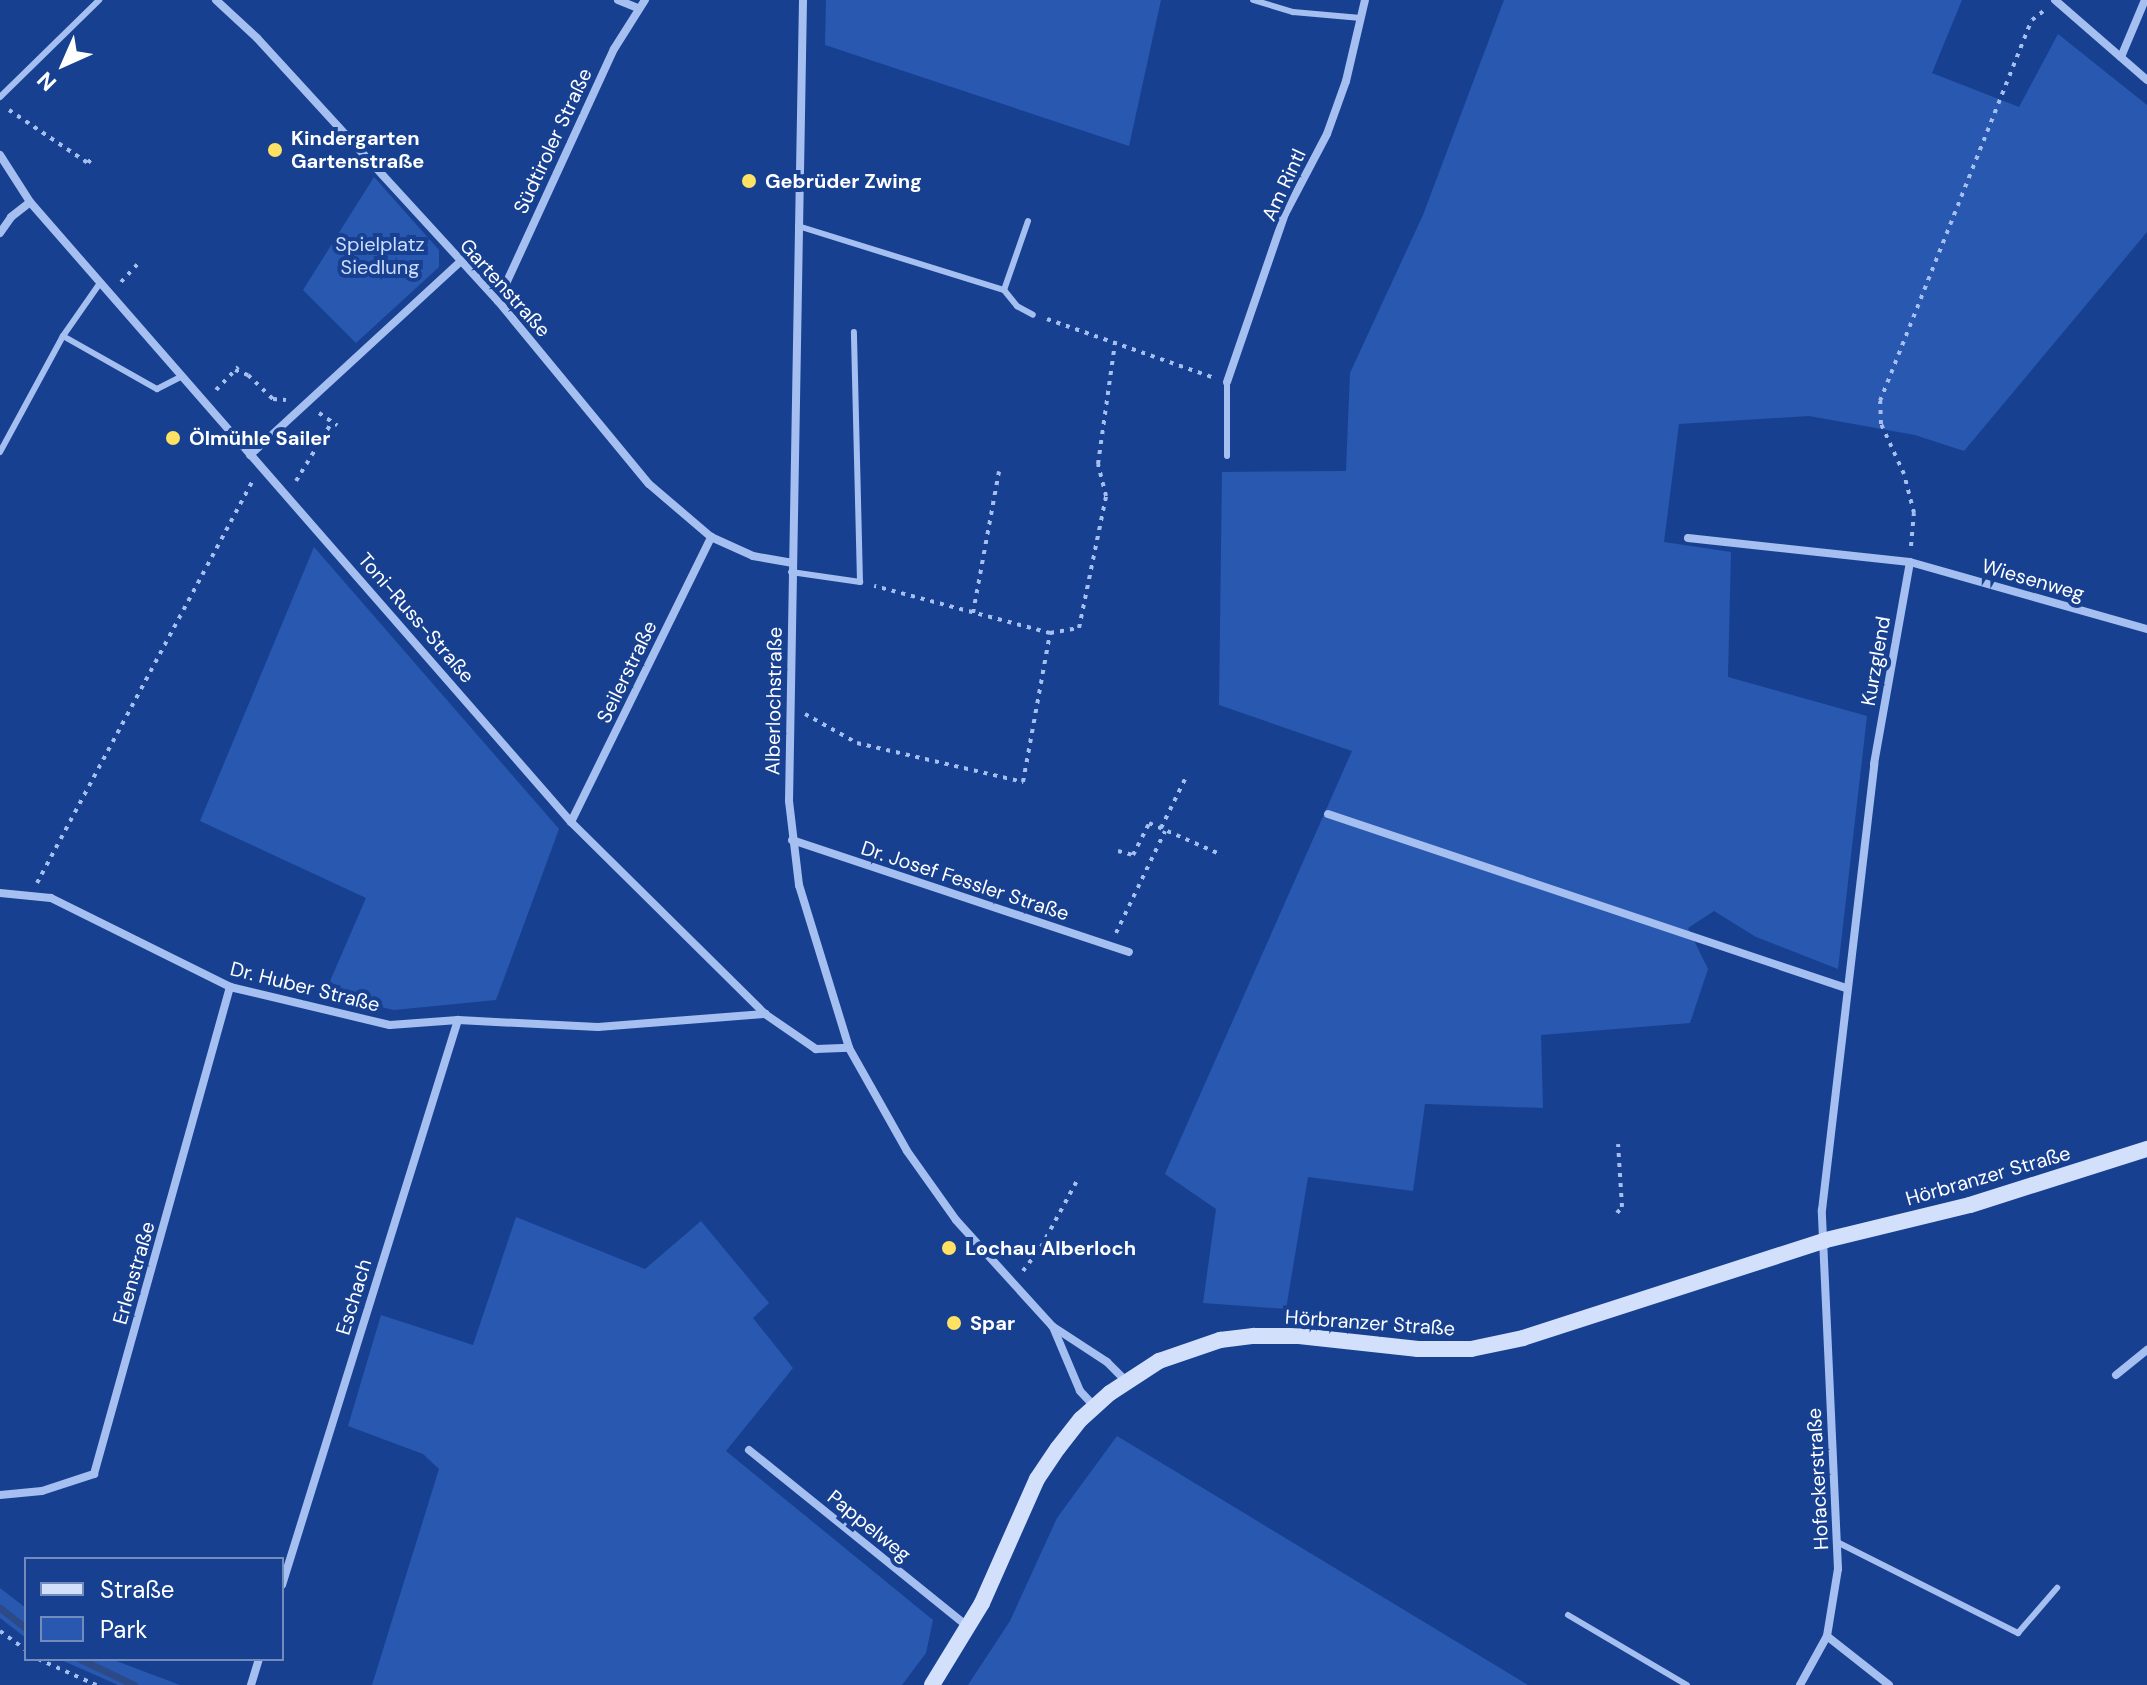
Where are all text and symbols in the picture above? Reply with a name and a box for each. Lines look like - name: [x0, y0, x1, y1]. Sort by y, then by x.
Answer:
- north arrow: [24, 24, 104, 104]
- street label: Südtiroler Straße: [509, 64, 597, 218]
- text: N: [31, 65, 63, 97]
- place label: Kindergarten Gartenstraße: [291, 126, 424, 173]
- marker: Kindergarten Gartenstraße: [266, 141, 284, 159]
- street label: Am Rintl: [1257, 145, 1311, 225]
- place label: Gebrüder Zwing: [765, 169, 922, 193]
- marker: Gebrüder Zwing: [740, 172, 758, 190]
- park label: Spielplatz Siedlung: [335, 233, 425, 280]
- street label: Gartenstraße: [455, 234, 555, 342]
- place label: Ölmühle Sailer: [189, 426, 330, 450]
- marker: Ölmühle Sailer: [164, 429, 182, 447]
- street label: Toni-Russ-Straße: [353, 548, 479, 688]
- street label: Wiesenweg: [1979, 554, 2087, 606]
- street label: Kurzglend: [1856, 614, 1896, 708]
- street label: Seilerstraße: [592, 617, 662, 727]
- street label: Alberlochstraße: [761, 627, 787, 775]
- street label: Dr. Josef Fessler Straße: [858, 836, 1072, 926]
- street label: Dr. Huber Straße: [228, 957, 382, 1017]
- street label: Hörbranzer Straße: [1903, 1141, 2073, 1211]
- street label: Erlenstraße: [108, 1219, 160, 1327]
- place label: Lochau Alberloch: [965, 1236, 1136, 1260]
- marker: Lochau Alberloch: [940, 1239, 958, 1257]
- street label: Eschach: [331, 1256, 377, 1338]
- street label: Hörbranzer Straße: [1284, 1305, 1456, 1341]
- place label: Spar: [970, 1311, 1015, 1335]
- marker: Spar: [945, 1314, 963, 1332]
- street label: Hofackerstraße: [1802, 1407, 1834, 1551]
- street label: Pappelweg: [823, 1485, 915, 1567]
- legend: [24, 1557, 284, 1661]
- text: Straße: [100, 1574, 174, 1605]
- text: Park: [100, 1614, 147, 1645]

